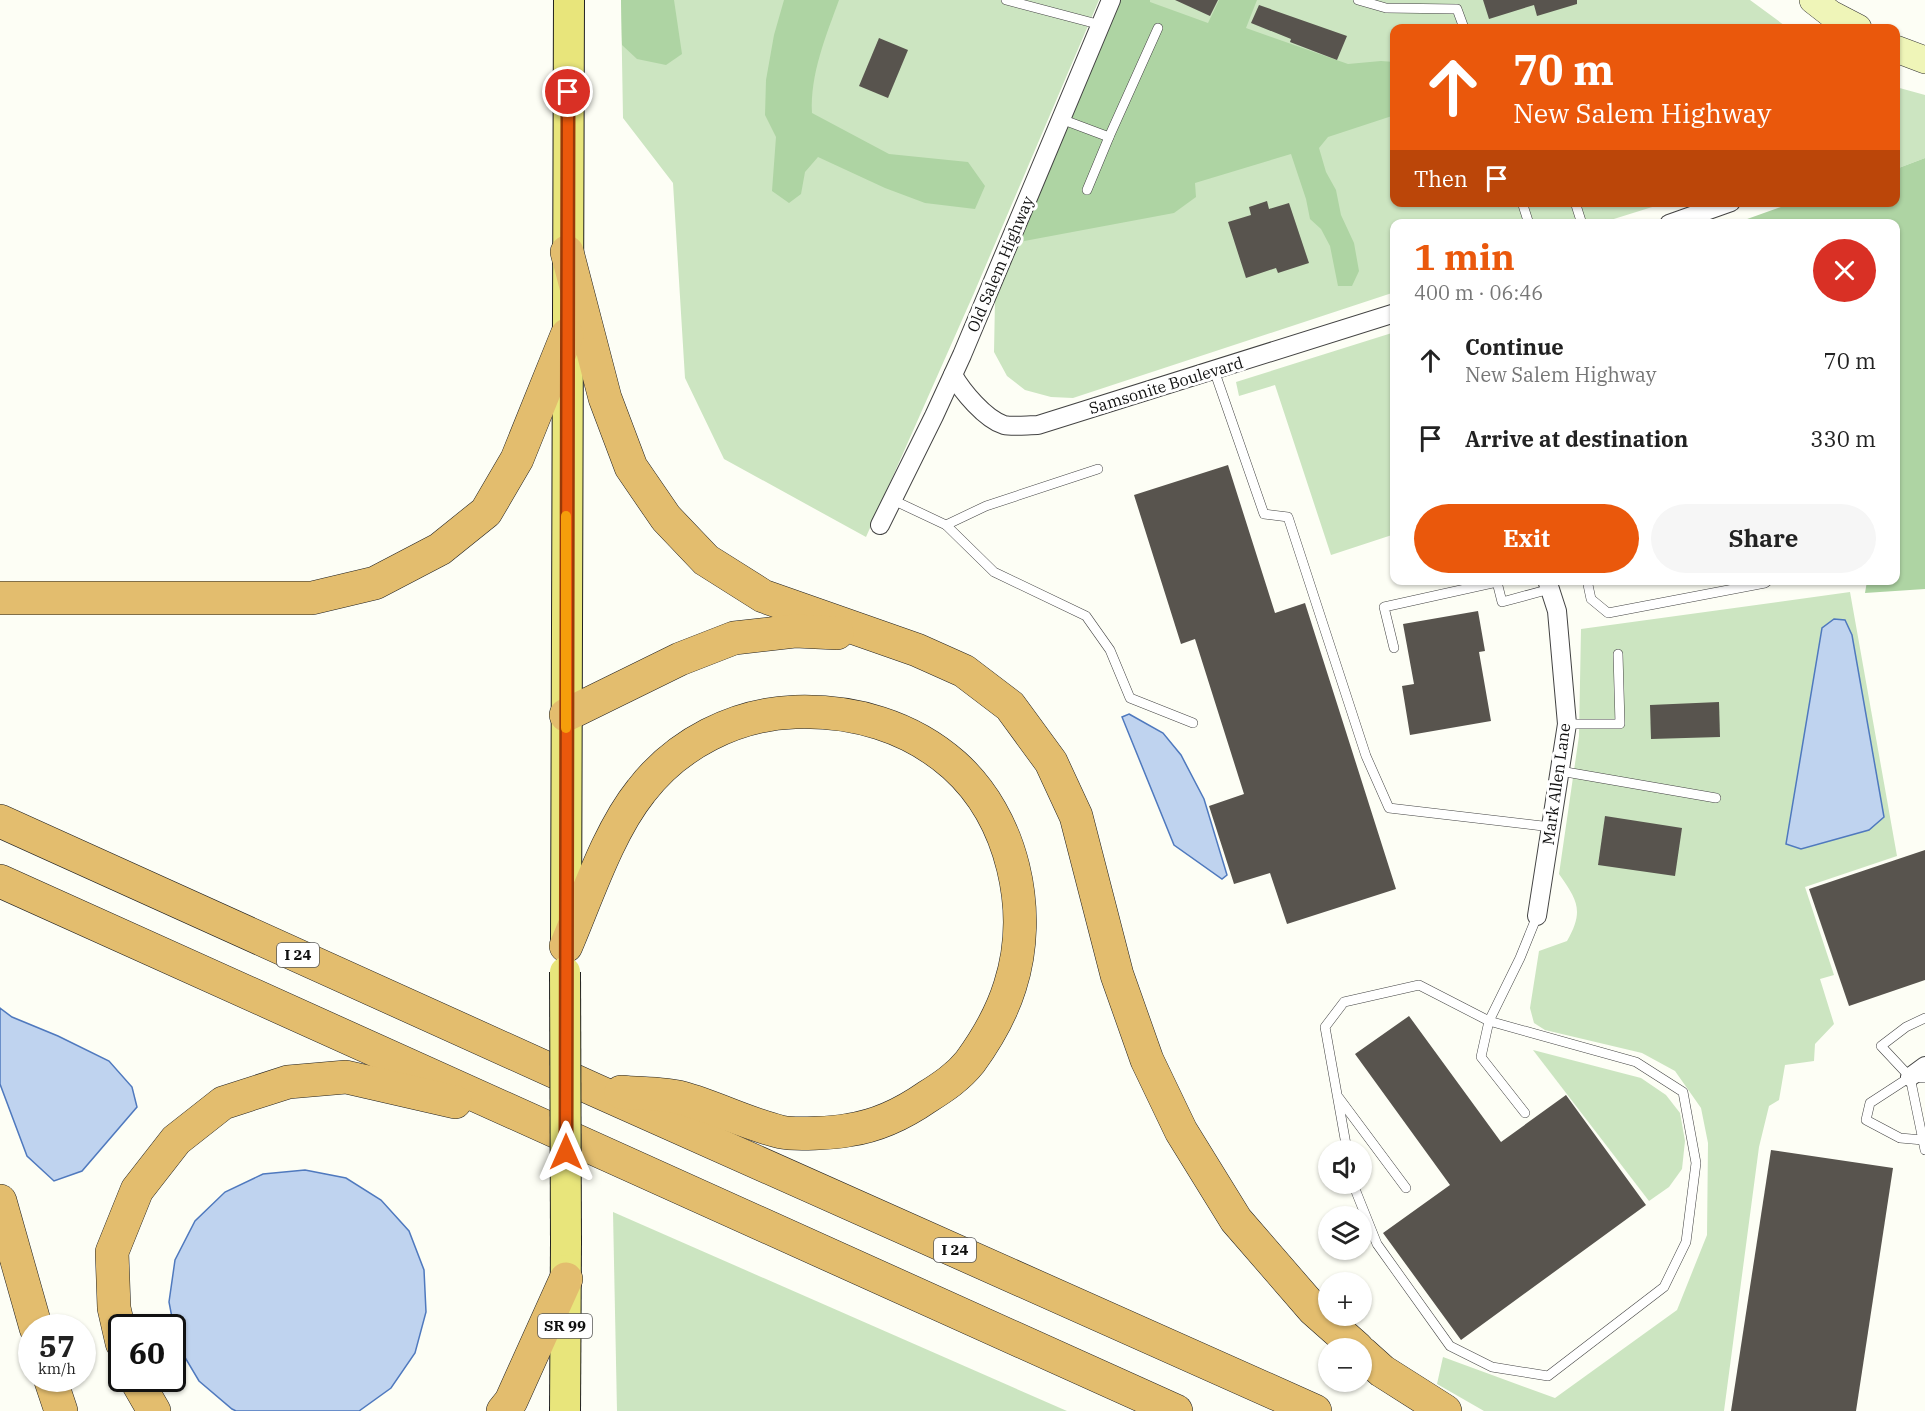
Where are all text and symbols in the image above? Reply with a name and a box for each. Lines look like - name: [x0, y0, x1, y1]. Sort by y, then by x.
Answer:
- text: 70 m: [1513, 42, 1614, 97]
- icon: ahead: [1414, 48, 1492, 126]
- pin: [542, 66, 593, 117]
- icon: arrive: [551, 75, 584, 108]
- text: New Salem Highway: [1513, 95, 1771, 130]
- icon: arrive: [1480, 162, 1513, 195]
- text: Then: [1414, 164, 1468, 193]
- street label: Old Salem Highway: [962, 193, 1038, 335]
- text: 1 min: [1414, 233, 1515, 280]
- button: close: [1813, 239, 1876, 302]
- text: 400 m · 06:46: [1414, 279, 1543, 306]
- text: Continue: [1465, 332, 1564, 361]
- icon: ahead: [1414, 344, 1447, 377]
- text: 70 m: [1824, 346, 1876, 375]
- street label: Samsonite Boulevard: [1086, 352, 1246, 418]
- text: New Salem Highway: [1465, 361, 1656, 388]
- icon: arrive: [1414, 422, 1447, 455]
- text: Arrive at destination: [1465, 424, 1688, 453]
- text: 330 m: [1810, 424, 1876, 453]
- button: Exit: [1414, 504, 1639, 573]
- button: Share: [1651, 504, 1876, 573]
- street label: Mark Allen Lane: [1538, 722, 1574, 846]
- road number: I 24: [277, 943, 319, 967]
- position arrow: [534, 1120, 598, 1184]
- map controls: [1318, 1140, 1372, 1392]
- button: sound: [1318, 1140, 1372, 1194]
- button: layers: [1318, 1206, 1372, 1260]
- road number: I 24: [934, 1238, 976, 1262]
- button: +: [1318, 1272, 1372, 1326]
- speed limit sign: 60: [108, 1314, 186, 1392]
- road number: SR 99: [538, 1314, 592, 1338]
- text: 57: [39, 1326, 75, 1365]
- button: −: [1318, 1338, 1372, 1392]
- text: km/h: [38, 1359, 76, 1378]

